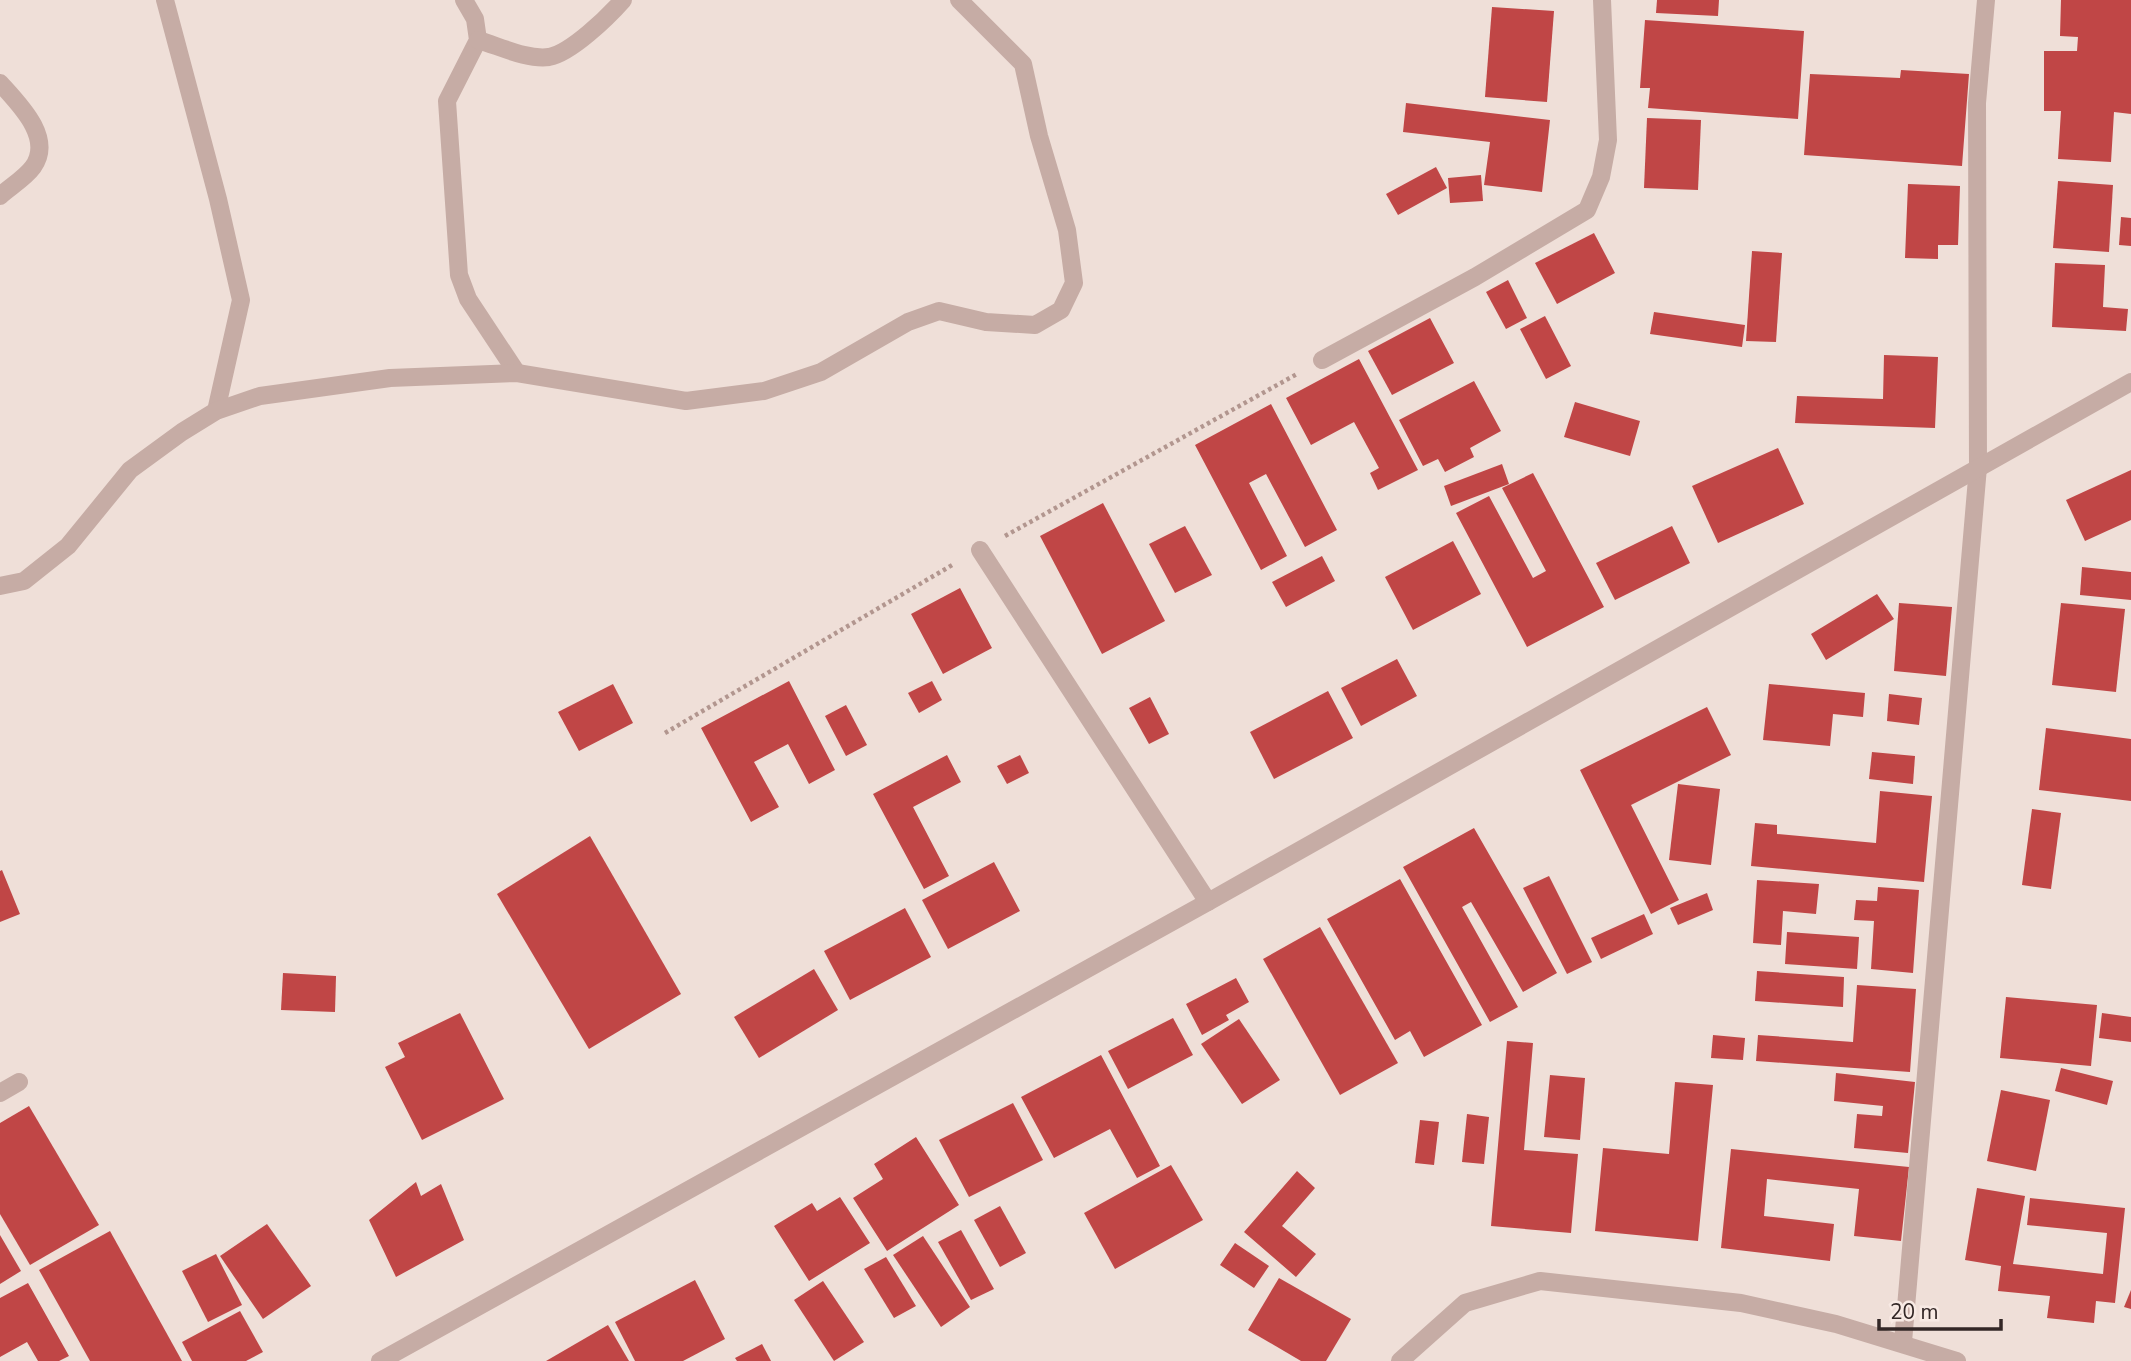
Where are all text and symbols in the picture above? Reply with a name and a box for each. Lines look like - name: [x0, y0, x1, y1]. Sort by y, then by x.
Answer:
- scale bar: [1879, 1288, 2002, 1332]
- text: 20 m: [1890, 1298, 1939, 1326]

